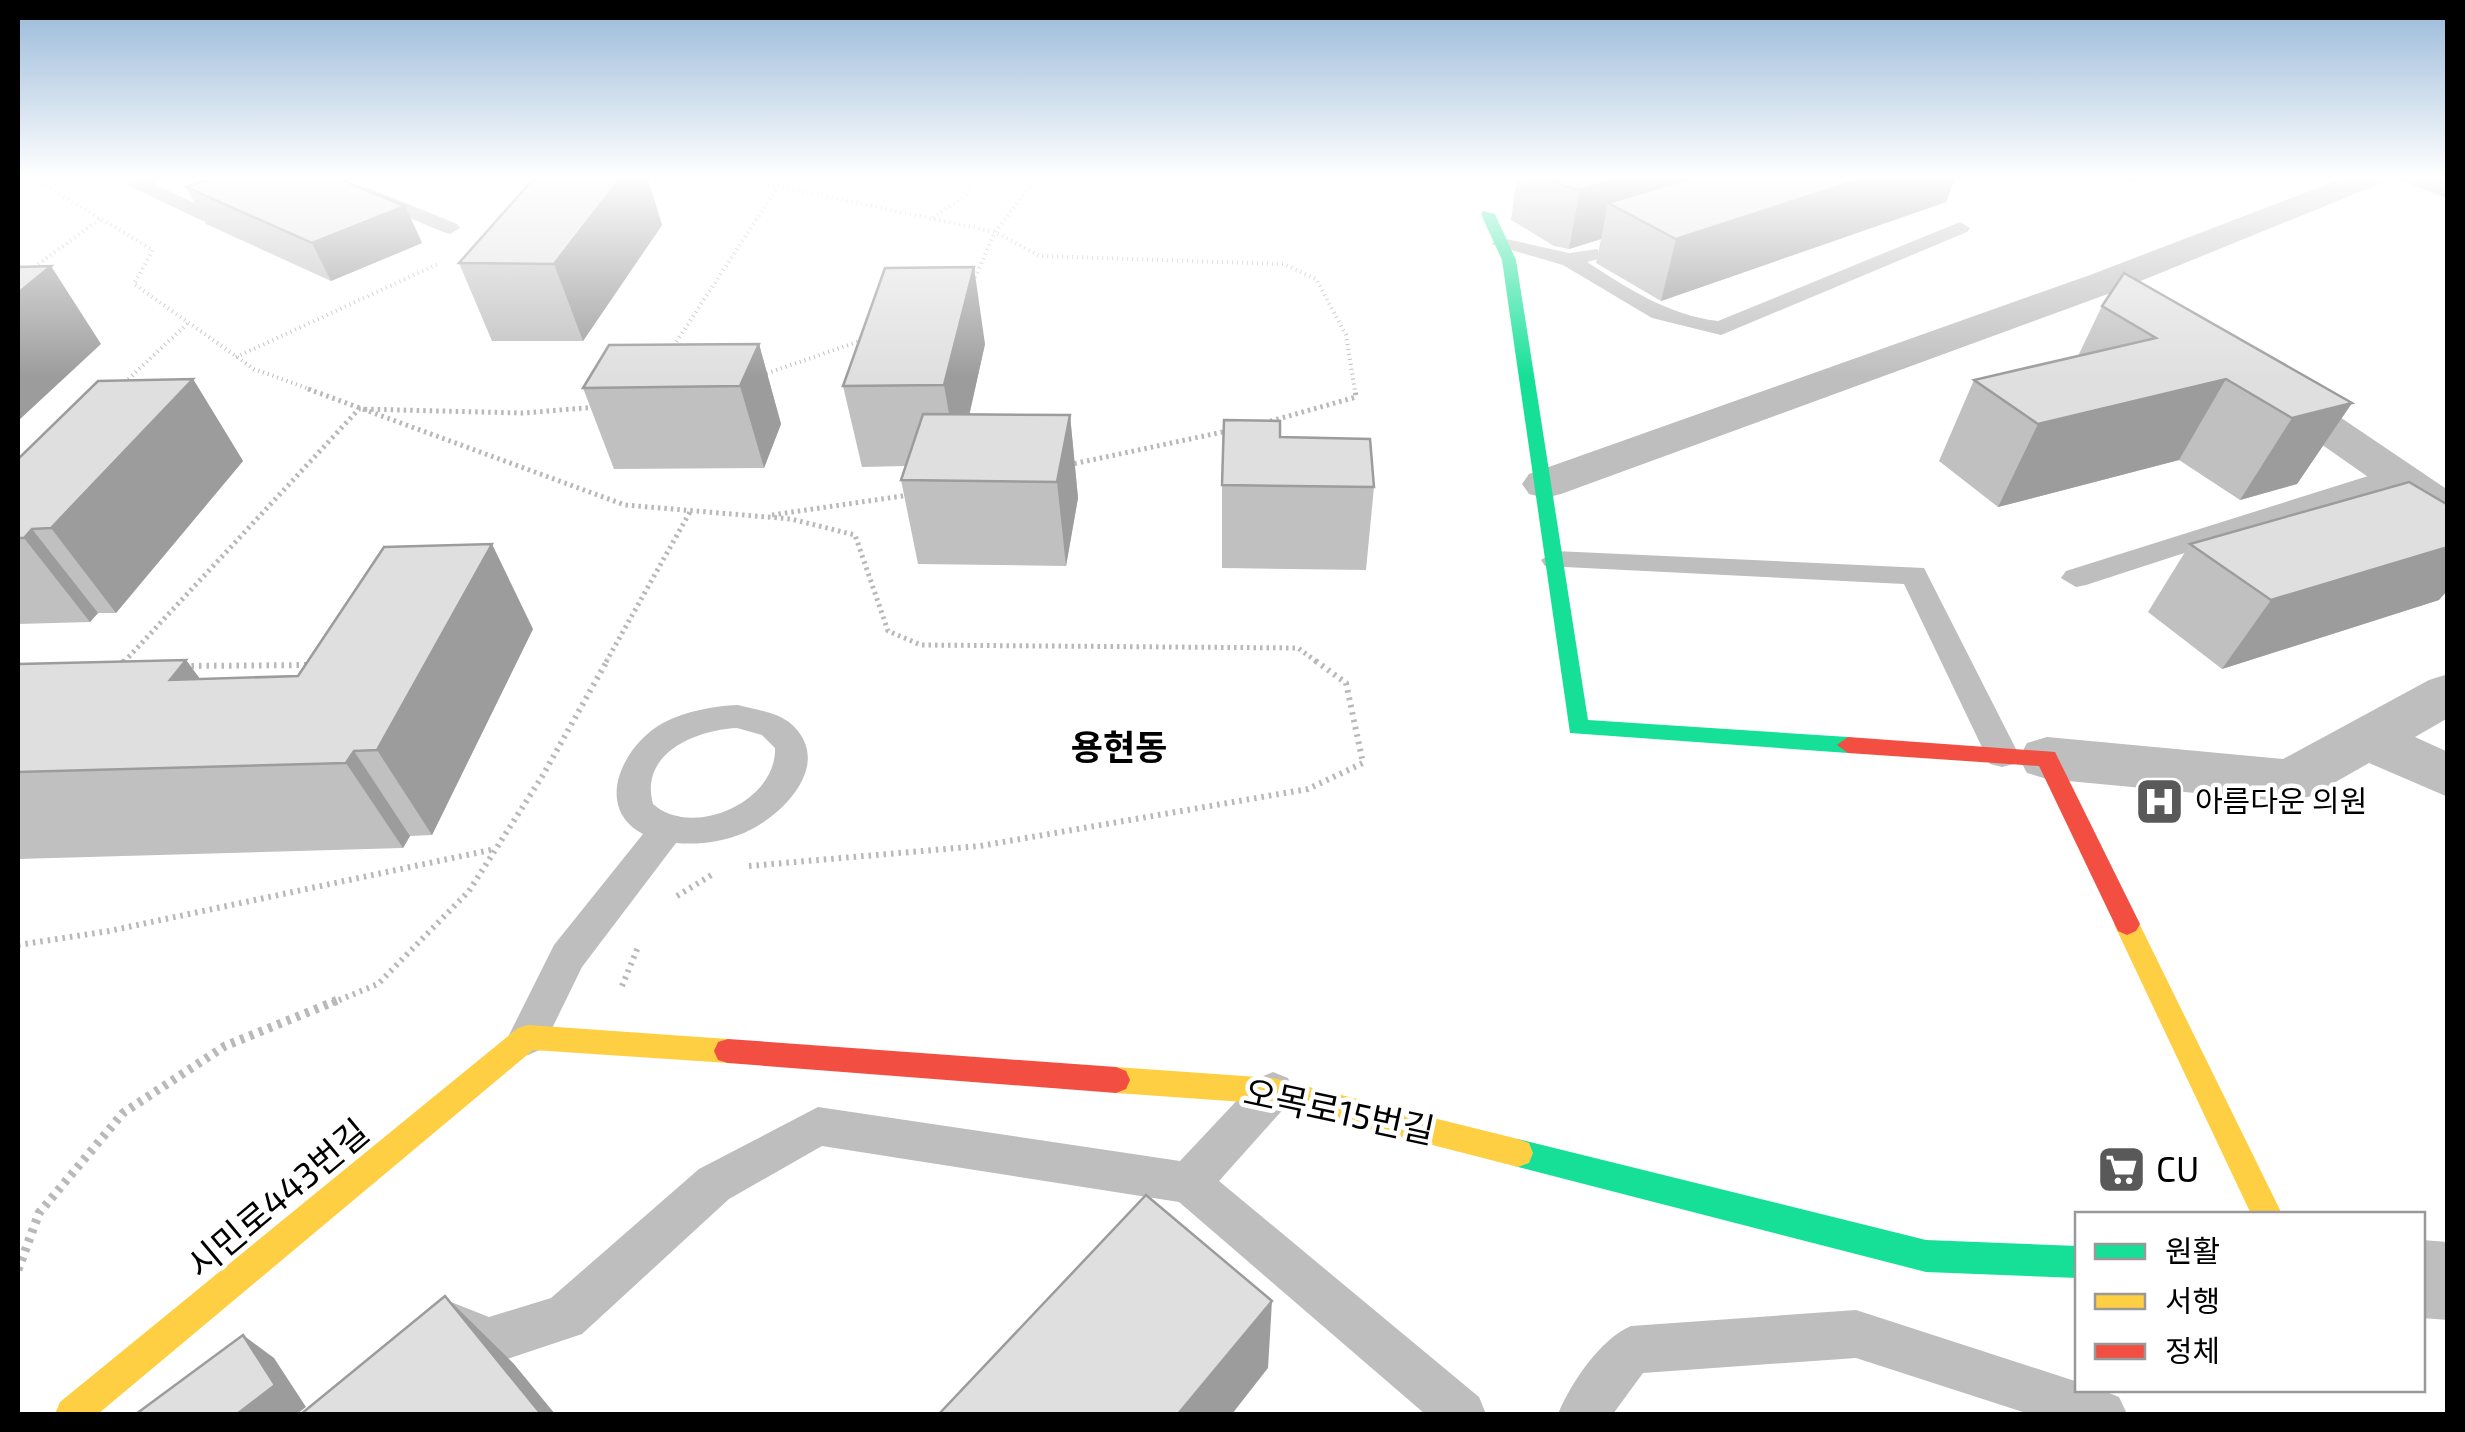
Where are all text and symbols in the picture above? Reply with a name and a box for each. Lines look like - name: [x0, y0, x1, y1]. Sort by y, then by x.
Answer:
- district label: 용현동: [1071, 725, 1167, 767]
- hospital icon: 아름다운 의원: [2134, 776, 2186, 828]
- place label: 아름다운 의원: [2195, 782, 2367, 818]
- street label: 오목로15번길: [1240, 1069, 1439, 1151]
- street label: 시민로443번길: [178, 1110, 376, 1285]
- supermarket icon: CU: [2095, 1144, 2147, 1196]
- place label: CU: [2156, 1147, 2199, 1189]
- legend: [2075, 1212, 2425, 1392]
- text: 원활: [2165, 1232, 2220, 1268]
- text: 서행: [2165, 1282, 2220, 1318]
- text: 정체: [2165, 1332, 2220, 1368]

